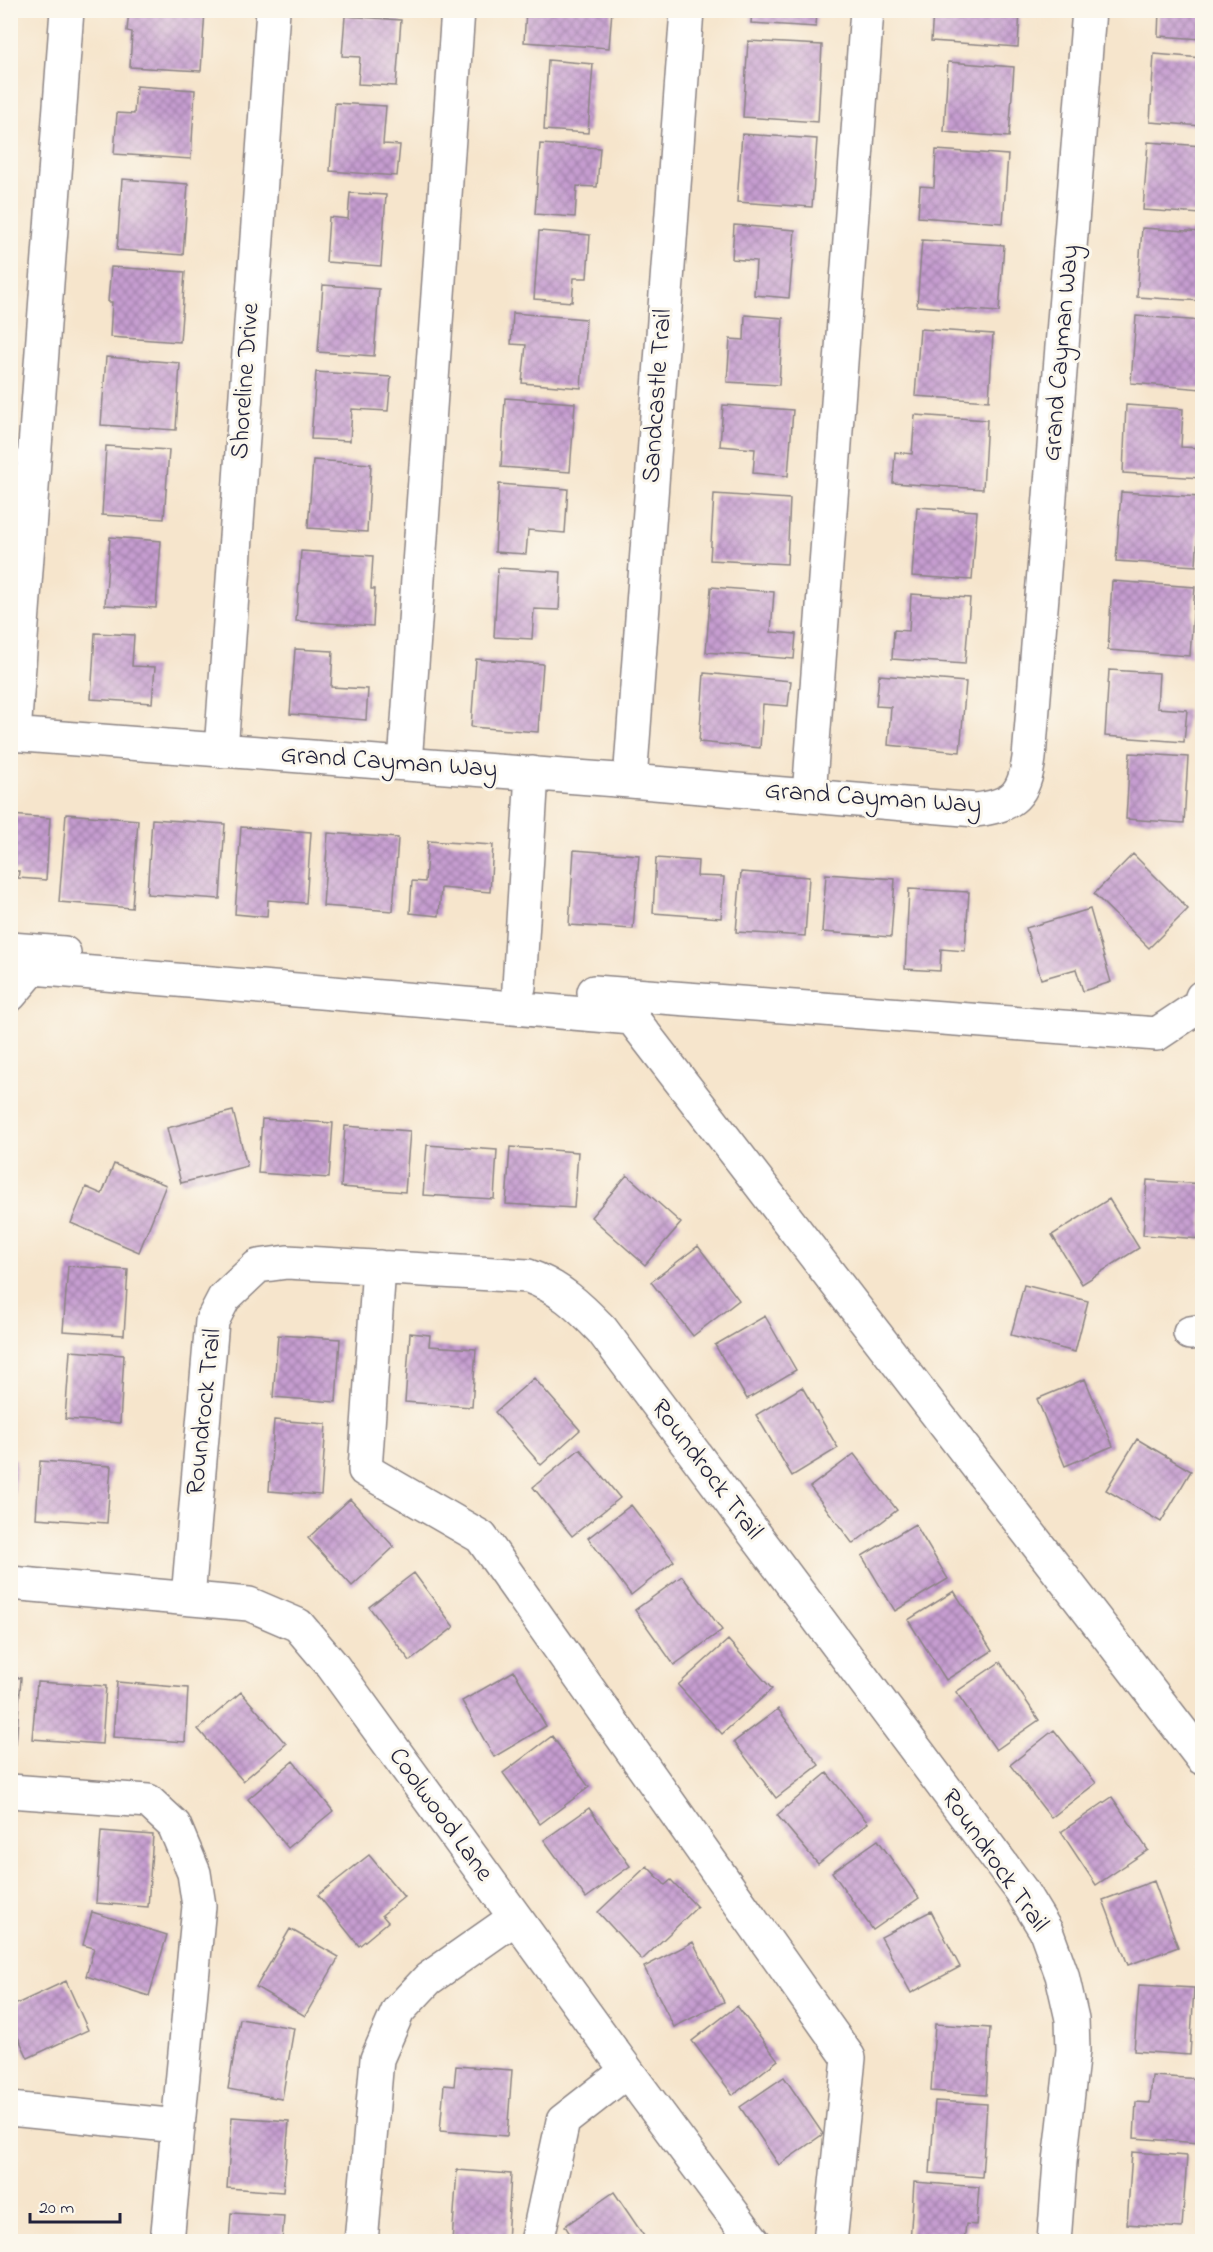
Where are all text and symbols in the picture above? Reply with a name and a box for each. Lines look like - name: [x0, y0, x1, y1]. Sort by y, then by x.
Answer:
- street label: Grand Cayman Way: [1034, 243, 1090, 463]
- street label: Shoreline Drive: [222, 301, 270, 460]
- street label: Sandcastle Trail: [633, 308, 683, 484]
- street label: Grand Cayman Way: [279, 736, 499, 790]
- street label: Grand Cayman Way: [763, 772, 983, 826]
- street label: Roundrock Trail: [177, 1327, 233, 1497]
- street label: Roundrock Trail: [641, 1392, 771, 1548]
- street label: Coolwood Lane: [378, 1740, 502, 1890]
- street label: Roundrock Trail: [930, 1782, 1058, 1940]
- scale bar: [30, 2186, 120, 2224]
- text: 20 m: [39, 2196, 74, 2222]

